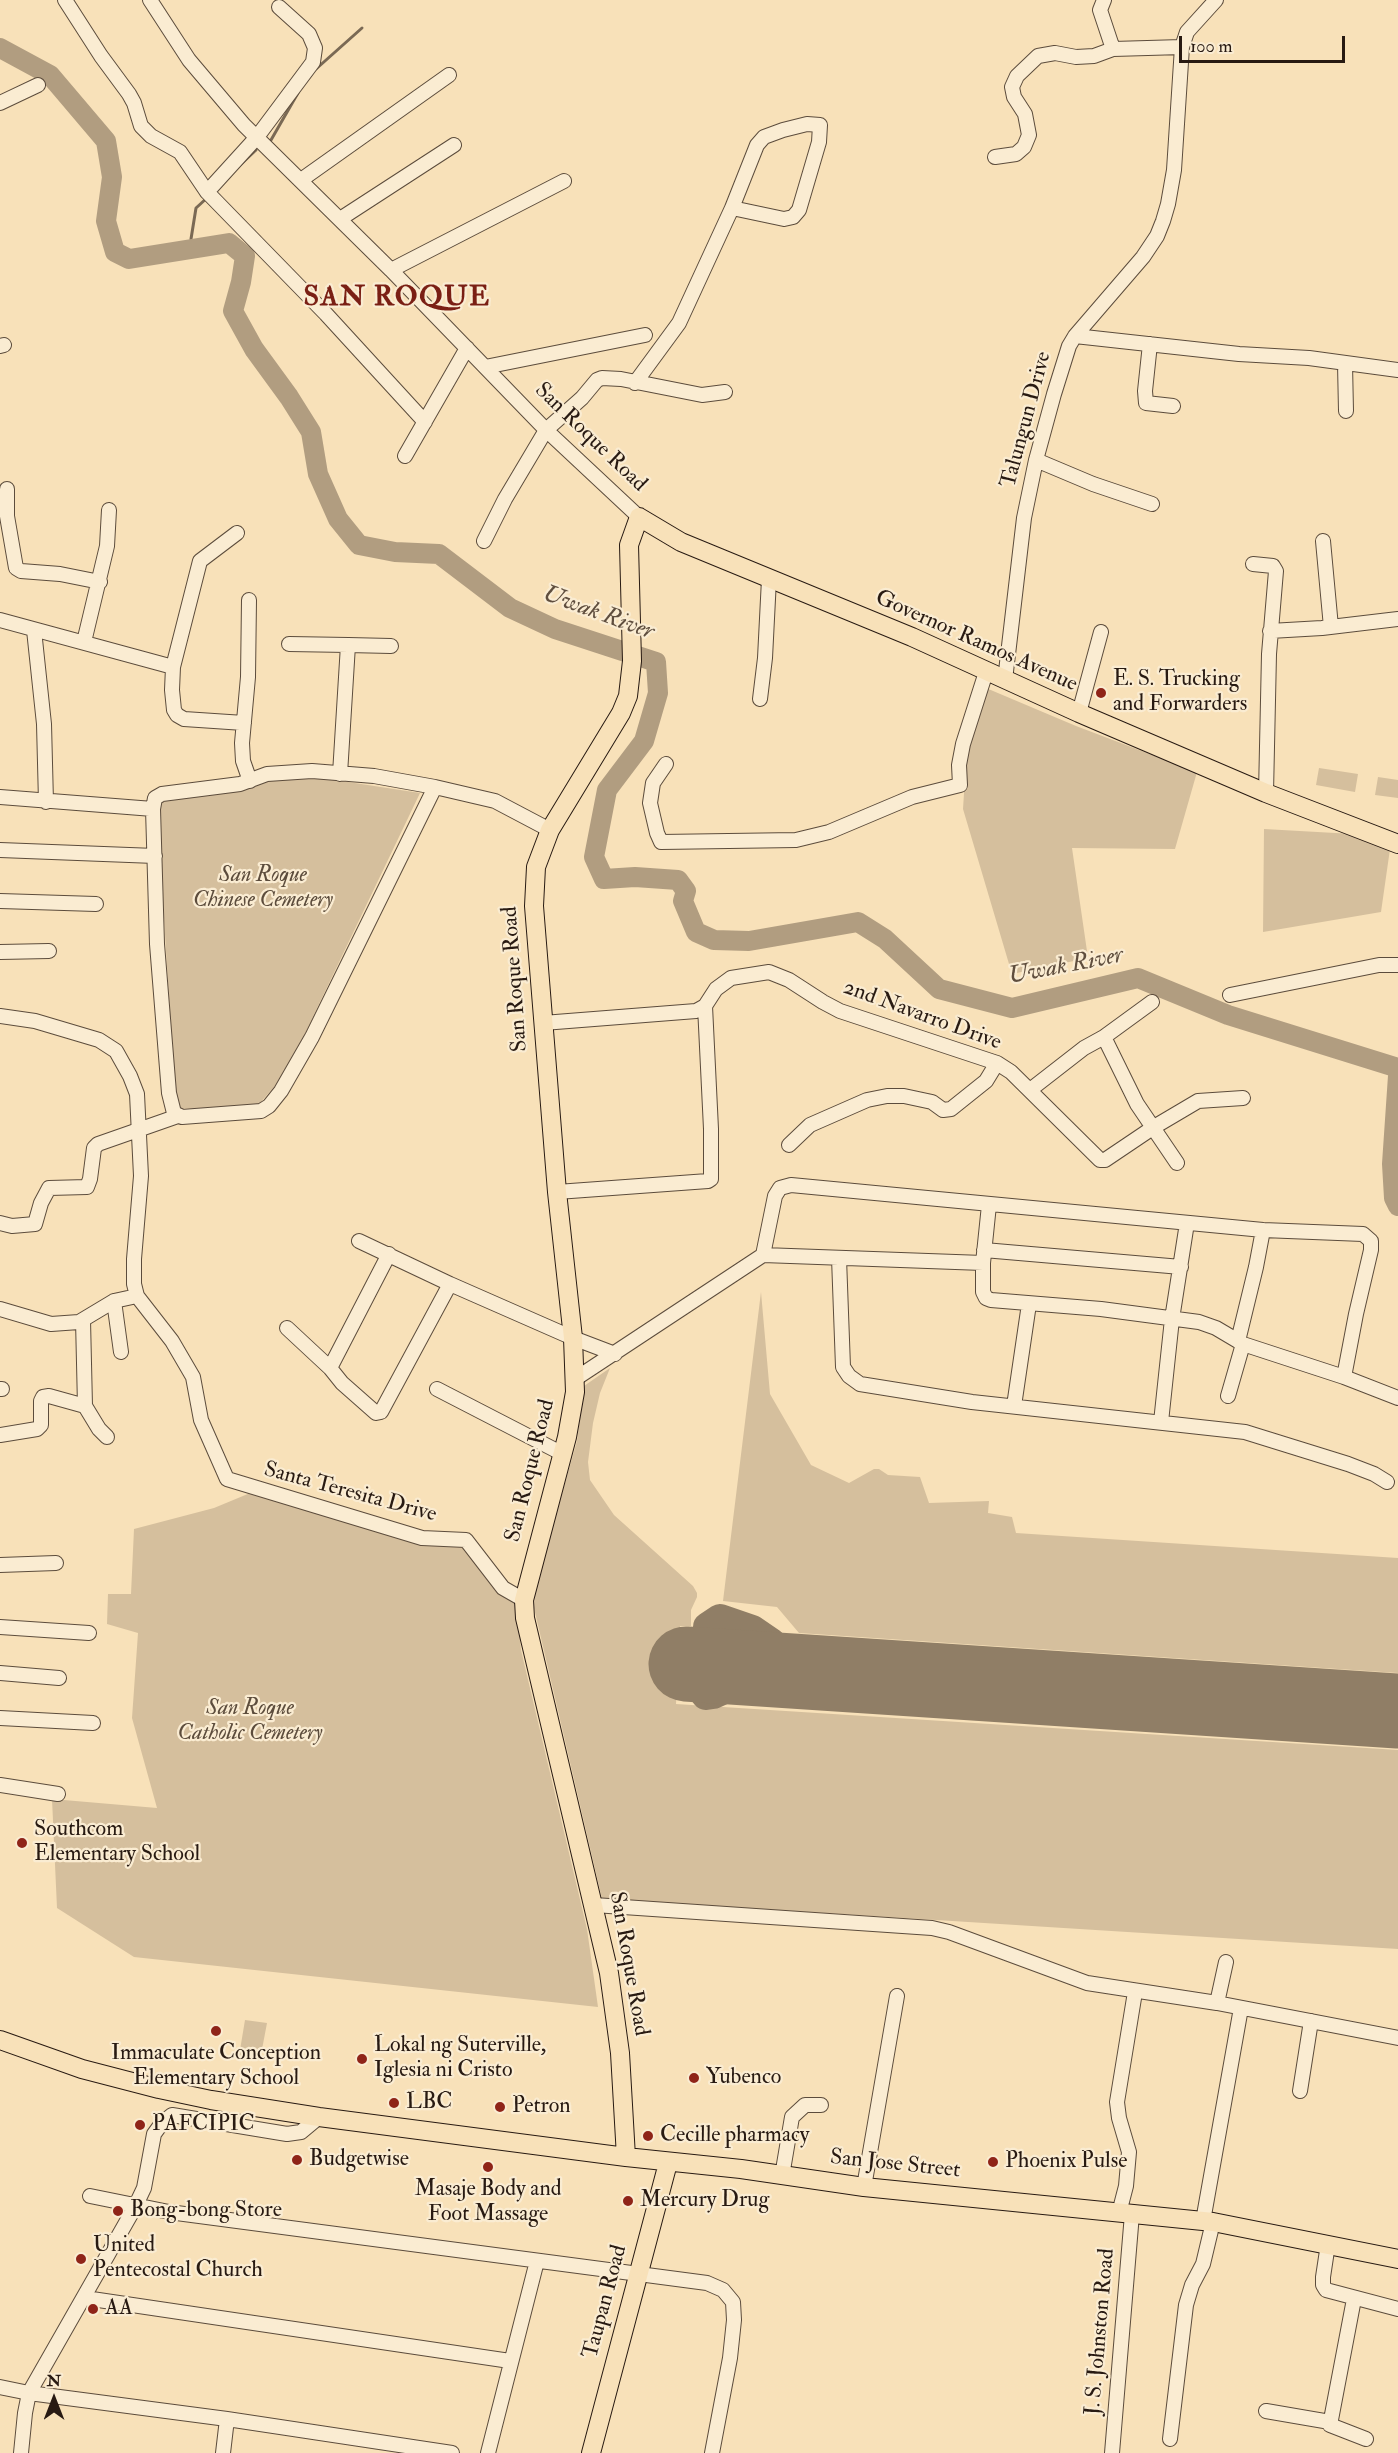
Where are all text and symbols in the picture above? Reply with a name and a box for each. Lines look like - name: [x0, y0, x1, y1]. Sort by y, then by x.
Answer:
- scale bar: [1182, 24, 1348, 62]
- text: 100 m: [1190, 35, 1233, 58]
- district label: SAN ROQUE: [303, 282, 491, 316]
- street label: Talungun Drive: [996, 349, 1058, 491]
- street label: San Roque Road: [528, 378, 652, 498]
- water label: Uwak River: [538, 581, 658, 647]
- street label: Governor Ramos Avenue: [871, 586, 1081, 698]
- place label: E. S. Trucking and Forwarders: [1113, 667, 1247, 718]
- marker: E. S. Trucking and Forwarders: [1094, 686, 1108, 700]
- park label: San Roque Chinese Cemetery: [193, 863, 333, 914]
- street label: San Roque Road: [498, 905, 534, 1053]
- water label: Uwak River: [1006, 942, 1126, 992]
- street label: 2nd Navarro Drive: [839, 975, 1005, 1057]
- street label: San Roque Road: [501, 1397, 561, 1545]
- street label: Santa Teresita Drive: [261, 1457, 439, 1529]
- park label: San Roque Catholic Cemetery: [177, 1696, 323, 1748]
- place label: Southcom Elementary School: [34, 1817, 200, 1868]
- marker: Southcom Elementary School: [15, 1836, 29, 1850]
- street label: San Roque Road: [602, 1890, 654, 2038]
- marker: Immaculate Conception Elementary School: [209, 2024, 223, 2038]
- place label: Lokal ng Suterville, Iglesia ni Cristo: [374, 2033, 546, 2084]
- place label: Immaculate Conception Elementary School: [111, 2041, 321, 2092]
- marker: Lokal ng Suterville, Iglesia ni Cristo: [355, 2052, 369, 2066]
- place label: Yubenco: [706, 2065, 781, 2091]
- marker: Yubenco: [687, 2071, 701, 2085]
- place label: LBC: [406, 2090, 452, 2116]
- place label: Petron: [512, 2094, 571, 2120]
- marker: LBC: [387, 2096, 401, 2110]
- marker: Petron: [493, 2100, 507, 2114]
- place label: PAFCIPIC: [152, 2112, 255, 2138]
- marker: PAFCIPIC: [133, 2118, 147, 2132]
- place label: Cecille pharmacy: [660, 2123, 809, 2149]
- marker: Cecille pharmacy: [641, 2129, 655, 2143]
- street label: San Jose Street: [829, 2145, 961, 2185]
- place label: Budgetwise: [309, 2147, 409, 2173]
- place label: Phoenix Pulse: [1005, 2149, 1127, 2175]
- marker: Budgetwise: [290, 2153, 304, 2167]
- marker: Phoenix Pulse: [986, 2155, 1000, 2169]
- marker: Masaje Body and Foot Massage: [481, 2160, 495, 2174]
- place label: Masaje Body and Foot Massage: [414, 2177, 562, 2228]
- place label: Mercury Drug: [640, 2188, 769, 2214]
- marker: Mercury Drug: [621, 2194, 635, 2208]
- place label: Bong-bong Store: [130, 2198, 282, 2224]
- marker: Bong-bong Store: [111, 2204, 125, 2218]
- place label: United Pentecostal Church: [93, 2233, 263, 2284]
- street label: Taupan Road: [578, 2242, 634, 2362]
- street label: J. S. Johnston Road: [1081, 2248, 1121, 2416]
- marker: United Pentecostal Church: [74, 2252, 88, 2266]
- place label: AA: [105, 2296, 133, 2322]
- marker: AA: [86, 2302, 100, 2316]
- north arrow: [24, 2369, 84, 2429]
- text: N: [47, 2371, 61, 2391]

